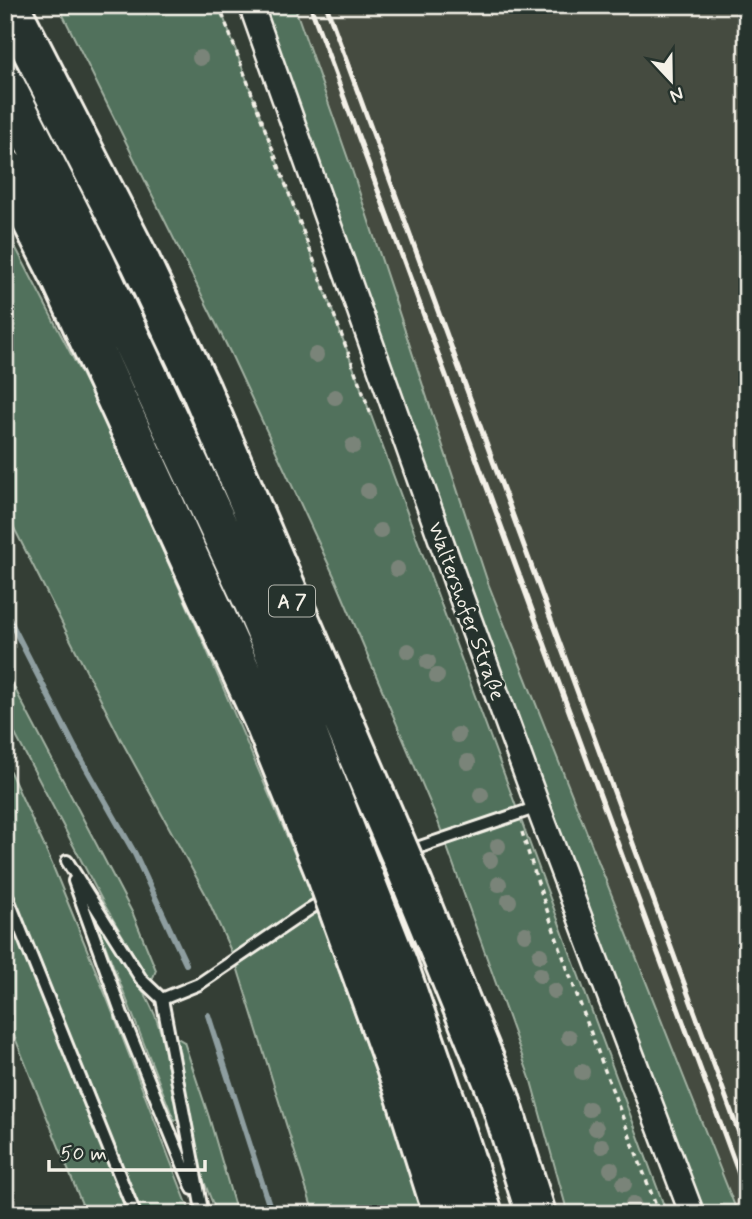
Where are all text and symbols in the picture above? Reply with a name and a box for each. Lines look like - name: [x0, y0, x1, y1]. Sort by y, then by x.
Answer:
- north arrow: [636, 46, 706, 116]
- text: N: [666, 80, 687, 108]
- street label: Waltershofer Straße: [421, 518, 511, 704]
- road number: A 7: [269, 586, 315, 616]
- scale bar: [49, 1128, 205, 1172]
- text: 50 m: [60, 1140, 107, 1168]

